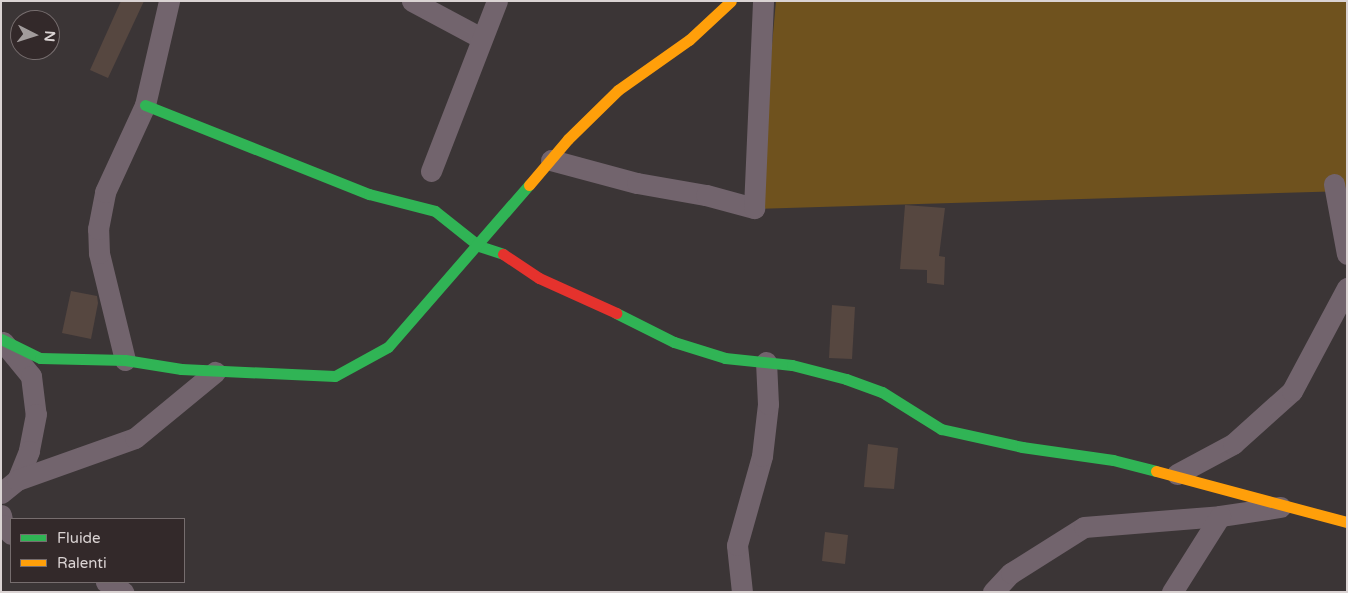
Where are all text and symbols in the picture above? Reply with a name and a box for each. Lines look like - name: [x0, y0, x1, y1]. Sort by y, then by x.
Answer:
- north arrow: [10, 10, 60, 60]
- text: N: [40, 30, 58, 43]
- legend: [10, 518, 185, 583]
- text: Fluide: [57, 529, 101, 547]
- text: Ralenti: [57, 554, 107, 572]

